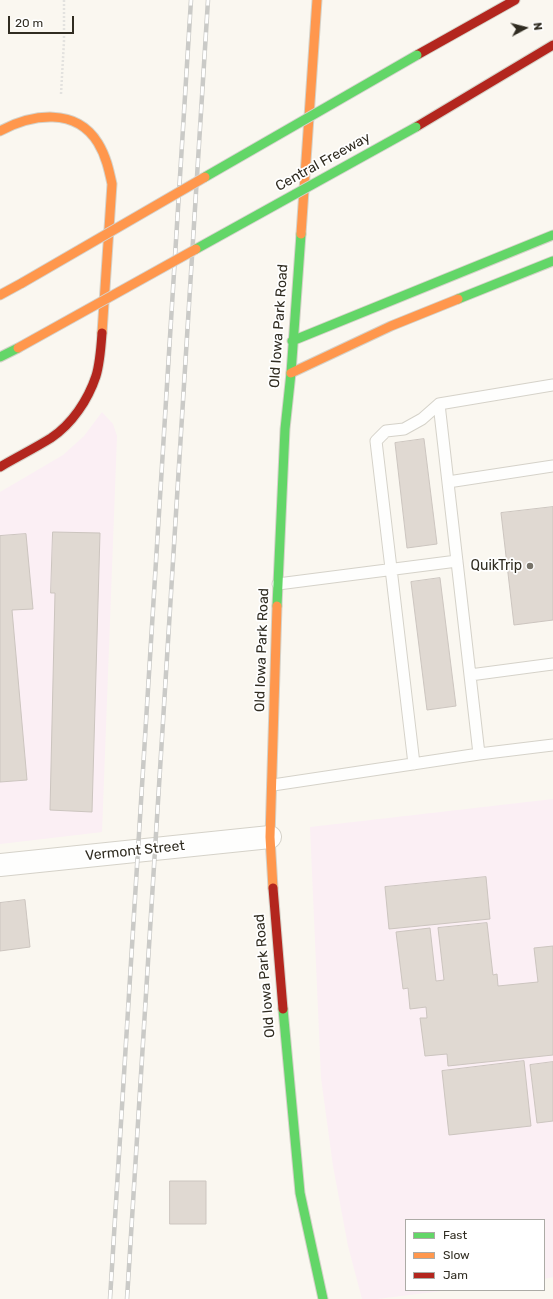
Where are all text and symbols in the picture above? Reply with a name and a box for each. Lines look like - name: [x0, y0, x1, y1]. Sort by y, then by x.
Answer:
- scale bar: [10, 8, 76, 34]
- north arrow: [505, 8, 545, 48]
- text: 20 m: [15, 16, 43, 30]
- text: N: [530, 22, 544, 31]
- street label: Central Freeway: [273, 129, 373, 195]
- street label: Old Iowa Park Road: [266, 263, 292, 389]
- place label: QuikTrip: [470, 558, 522, 574]
- marker: QuikTrip: [525, 561, 535, 571]
- street label: Old Iowa Park Road: [251, 588, 273, 712]
- street label: Vermont Street: [84, 837, 186, 865]
- street label: Old Iowa Park Road: [251, 913, 279, 1039]
- legend: [405, 1219, 545, 1291]
- text: Fast: [443, 1228, 467, 1242]
- text: Slow: [443, 1248, 470, 1262]
- text: Jam: [443, 1268, 468, 1282]

